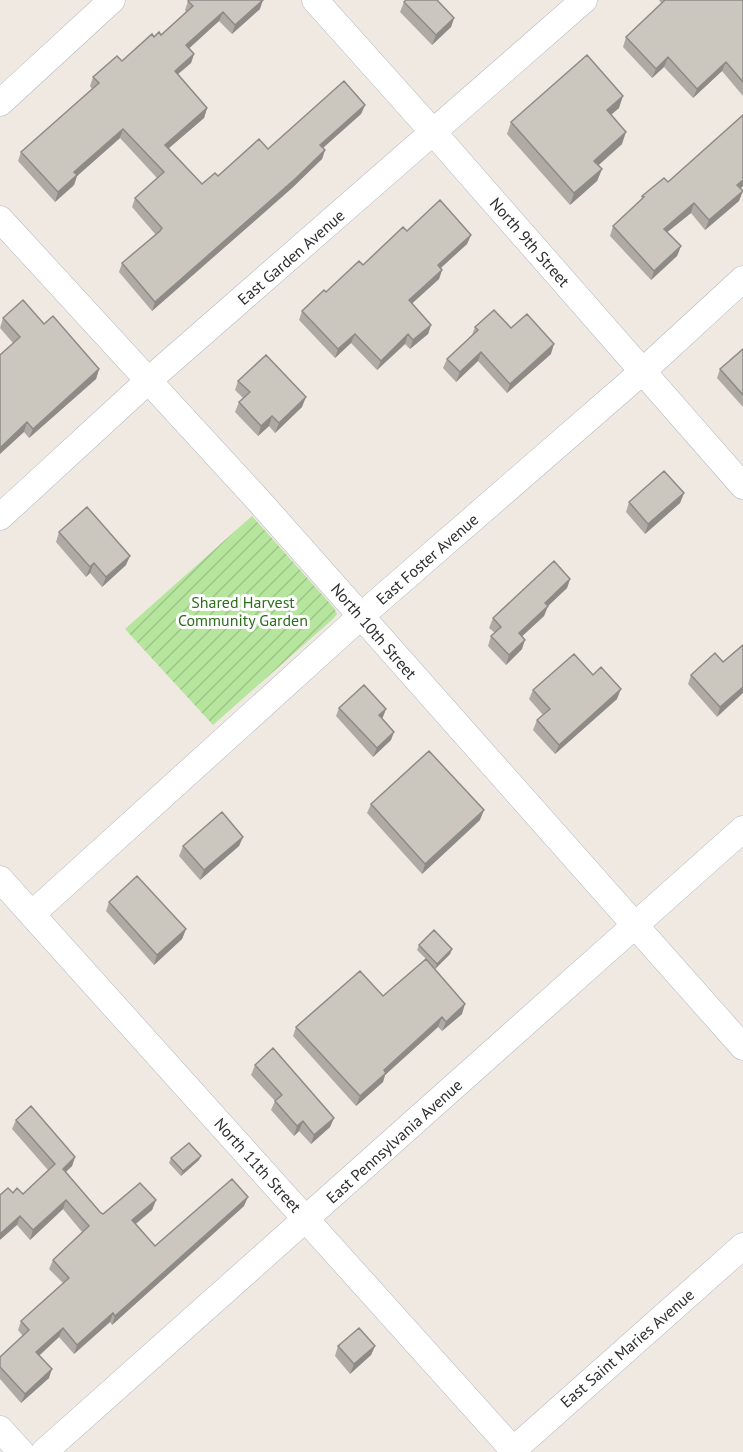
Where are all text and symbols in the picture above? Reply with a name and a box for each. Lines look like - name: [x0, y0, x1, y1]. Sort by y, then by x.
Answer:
- street label: North 9th Street: [486, 193, 575, 291]
- street label: East Garden Avenue: [233, 205, 349, 309]
- street label: East Foster Avenue: [372, 509, 482, 609]
- street label: North 10th Street: [327, 579, 421, 683]
- park label: Shared Harvest Community Garden: [178, 592, 308, 630]
- street label: East Pennsylvania Avenue: [322, 1075, 466, 1207]
- street label: North 11th Street: [210, 1114, 306, 1217]
- street label: East Saint Maries Avenue: [556, 1284, 698, 1412]

